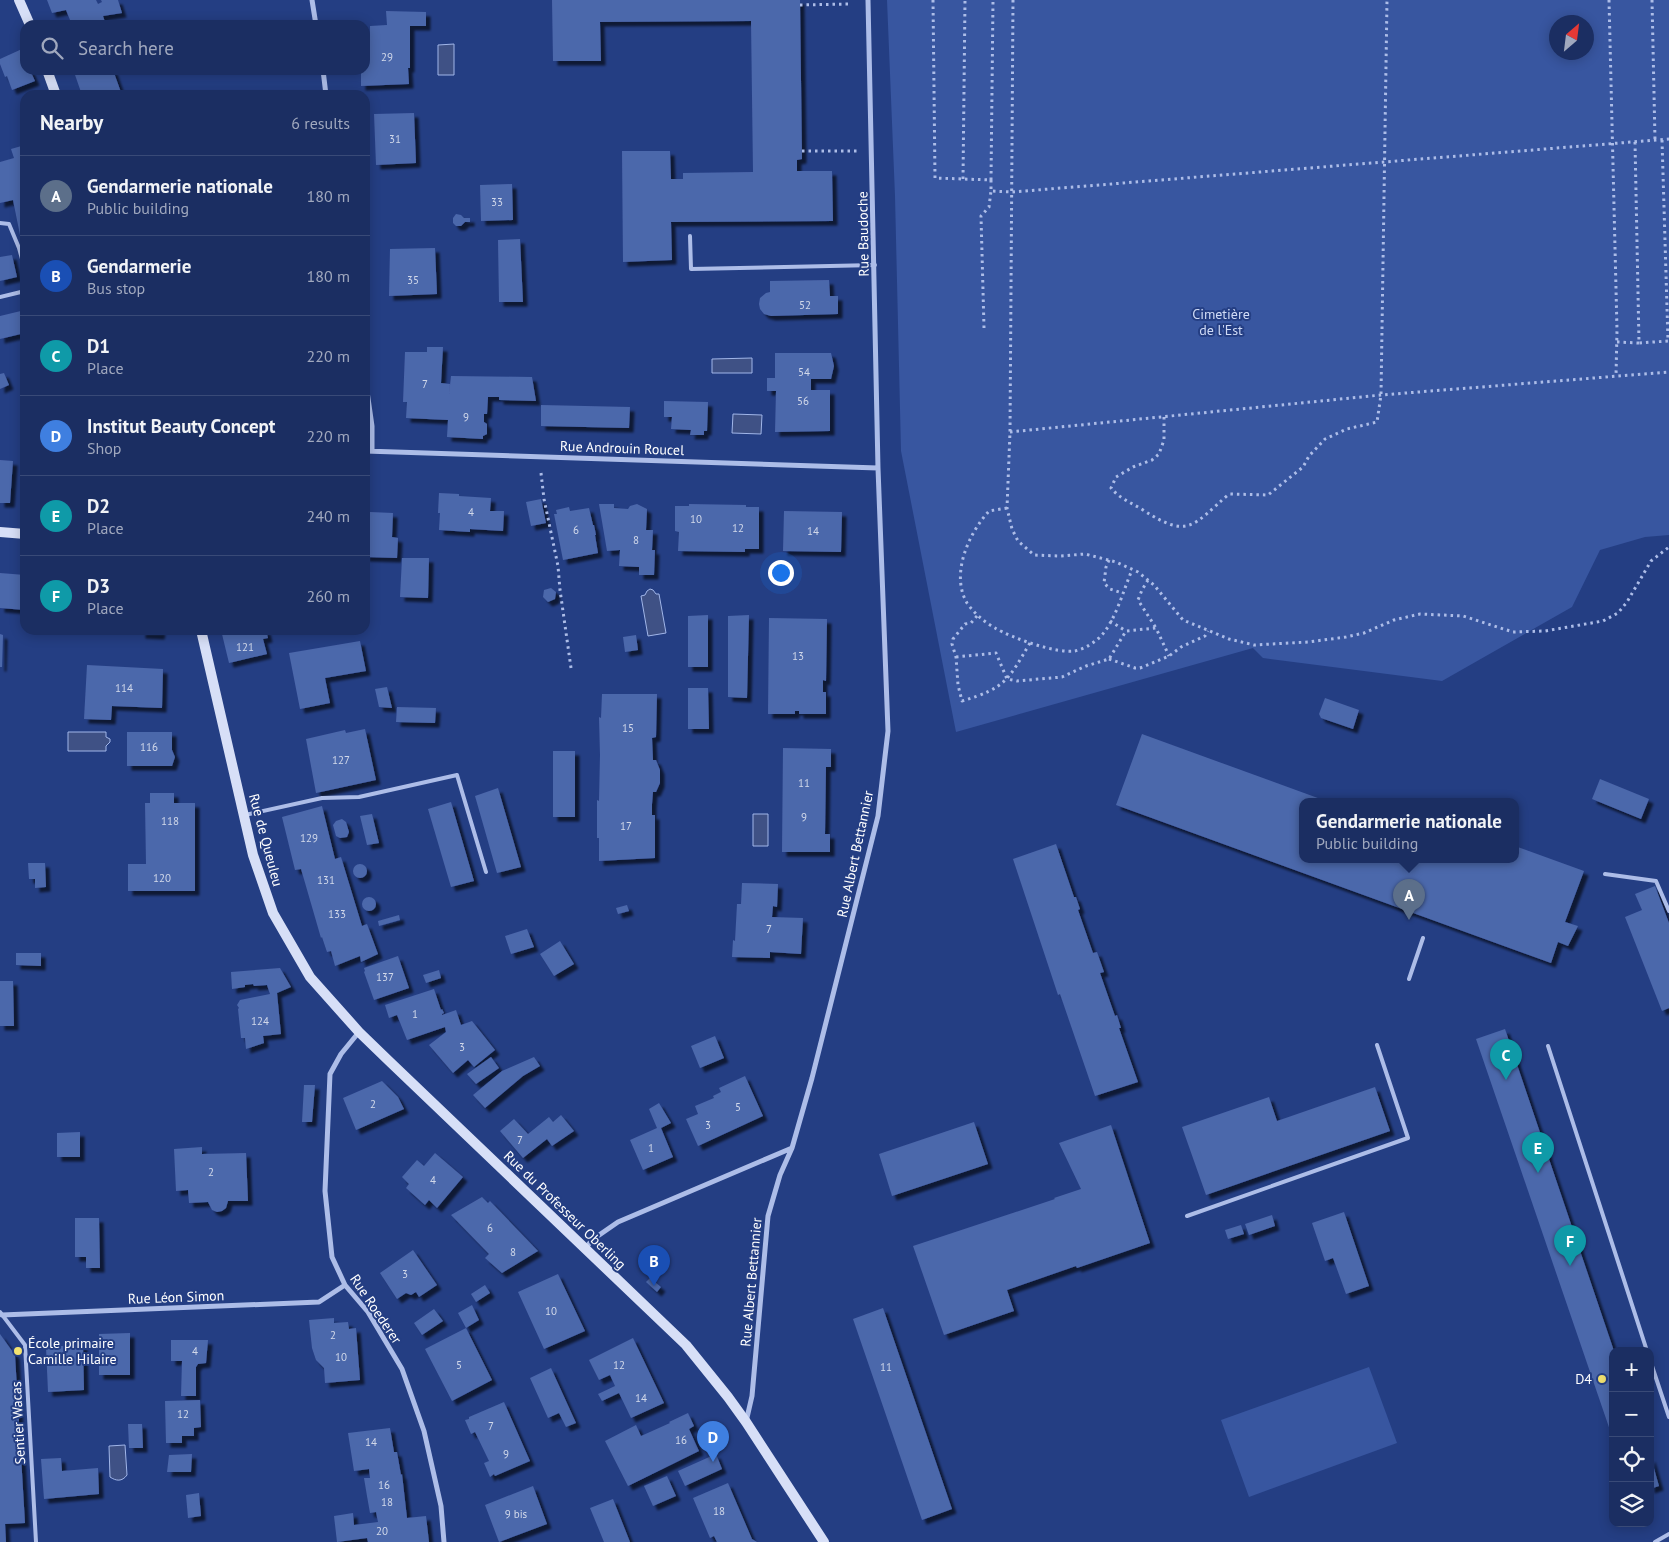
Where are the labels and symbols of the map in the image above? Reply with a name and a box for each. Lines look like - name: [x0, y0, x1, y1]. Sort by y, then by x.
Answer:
- north arrow: [1549, 15, 1594, 60]
- house number: 29: [381, 50, 393, 64]
- house number: 31: [389, 132, 401, 146]
- street label: Rue Baudoche: [853, 191, 873, 277]
- house number: 33: [491, 195, 503, 209]
- house number: 35: [407, 273, 419, 287]
- house number: 52: [799, 298, 811, 312]
- park label: Cimetière de l'Est: [1192, 305, 1250, 339]
- house number: 54: [798, 365, 810, 379]
- house number: 7: [422, 377, 428, 391]
- house number: 56: [797, 394, 809, 408]
- house number: 9: [463, 410, 469, 424]
- street label: Rue Androuin Roucel: [560, 437, 684, 459]
- house number: 4: [468, 505, 474, 519]
- house number: 10: [690, 512, 702, 526]
- house number: 12: [732, 521, 744, 535]
- house number: 6: [573, 523, 579, 537]
- house number: 14: [807, 524, 819, 538]
- house number: 8: [633, 533, 639, 547]
- your location: [768, 560, 794, 586]
- house number: 121: [236, 640, 254, 654]
- house number: 13: [792, 649, 804, 663]
- house number: 114: [115, 681, 133, 695]
- house number: 15: [622, 721, 634, 735]
- house number: 116: [140, 740, 158, 754]
- house number: 127: [332, 753, 350, 767]
- house number: 11: [798, 776, 810, 790]
- street label: Rue Albert Bettannier: [833, 789, 877, 919]
- street label: Rue de Queuleu: [245, 792, 287, 888]
- house number: 9: [801, 810, 807, 824]
- house number: 118: [161, 814, 179, 828]
- house number: 17: [620, 819, 632, 833]
- house number: 129: [300, 831, 318, 845]
- house number: 120: [153, 871, 171, 885]
- house number: 131: [317, 873, 335, 887]
- pin: A: [1393, 879, 1425, 920]
- house number: 133: [328, 907, 346, 921]
- house number: 7: [766, 922, 772, 936]
- house number: 137: [376, 970, 394, 984]
- house number: 1: [412, 1007, 418, 1021]
- house number: 124: [251, 1014, 269, 1028]
- pin: C: [1490, 1039, 1522, 1080]
- house number: 3: [459, 1040, 465, 1054]
- house number: 2: [370, 1097, 376, 1111]
- house number: 5: [735, 1100, 741, 1114]
- house number: 3: [705, 1118, 711, 1132]
- pin: E: [1522, 1132, 1554, 1173]
- house number: 7: [517, 1133, 523, 1147]
- house number: 1: [648, 1141, 654, 1155]
- street label: Rue du Professeur Oberling: [500, 1147, 630, 1273]
- house number: 2: [208, 1165, 214, 1179]
- house number: 4: [430, 1173, 436, 1187]
- street label: Rue Albert Bettannier: [736, 1217, 766, 1347]
- house number: 6: [487, 1221, 493, 1235]
- pin: F: [1554, 1225, 1586, 1266]
- house number: 8: [510, 1245, 516, 1259]
- pin: B: [638, 1245, 670, 1286]
- house number: 3: [402, 1267, 408, 1281]
- street label: Rue Roederer: [346, 1271, 406, 1347]
- street label: Rue Léon Simon: [127, 1286, 225, 1308]
- house number: 10: [545, 1304, 557, 1318]
- house number: 2: [330, 1328, 336, 1342]
- place label: École primaire Camille Hilaire: [28, 1334, 117, 1368]
- house number: 4: [192, 1344, 198, 1358]
- marker: École primaire Camille Hilaire: [12, 1345, 24, 1357]
- house number: 10: [335, 1350, 347, 1364]
- house number: 5: [456, 1358, 462, 1372]
- house number: 12: [613, 1358, 625, 1372]
- house number: 11: [880, 1360, 892, 1374]
- place label: D4: [1575, 1370, 1592, 1388]
- marker: D4: [1596, 1373, 1608, 1385]
- street label: Sentier Wacas: [7, 1381, 29, 1465]
- house number: 14: [635, 1391, 647, 1405]
- house number: 12: [177, 1407, 189, 1421]
- house number: 7: [488, 1419, 494, 1433]
- pin: D: [697, 1421, 729, 1462]
- house number: 16: [675, 1433, 687, 1447]
- house number: 14: [365, 1435, 377, 1449]
- house number: 9: [503, 1447, 509, 1461]
- house number: 16: [378, 1478, 390, 1492]
- house number: 18: [381, 1495, 393, 1509]
- house number: 18: [713, 1504, 725, 1518]
- house number: 9 bis: [505, 1507, 528, 1521]
- house number: 20: [376, 1524, 388, 1538]

